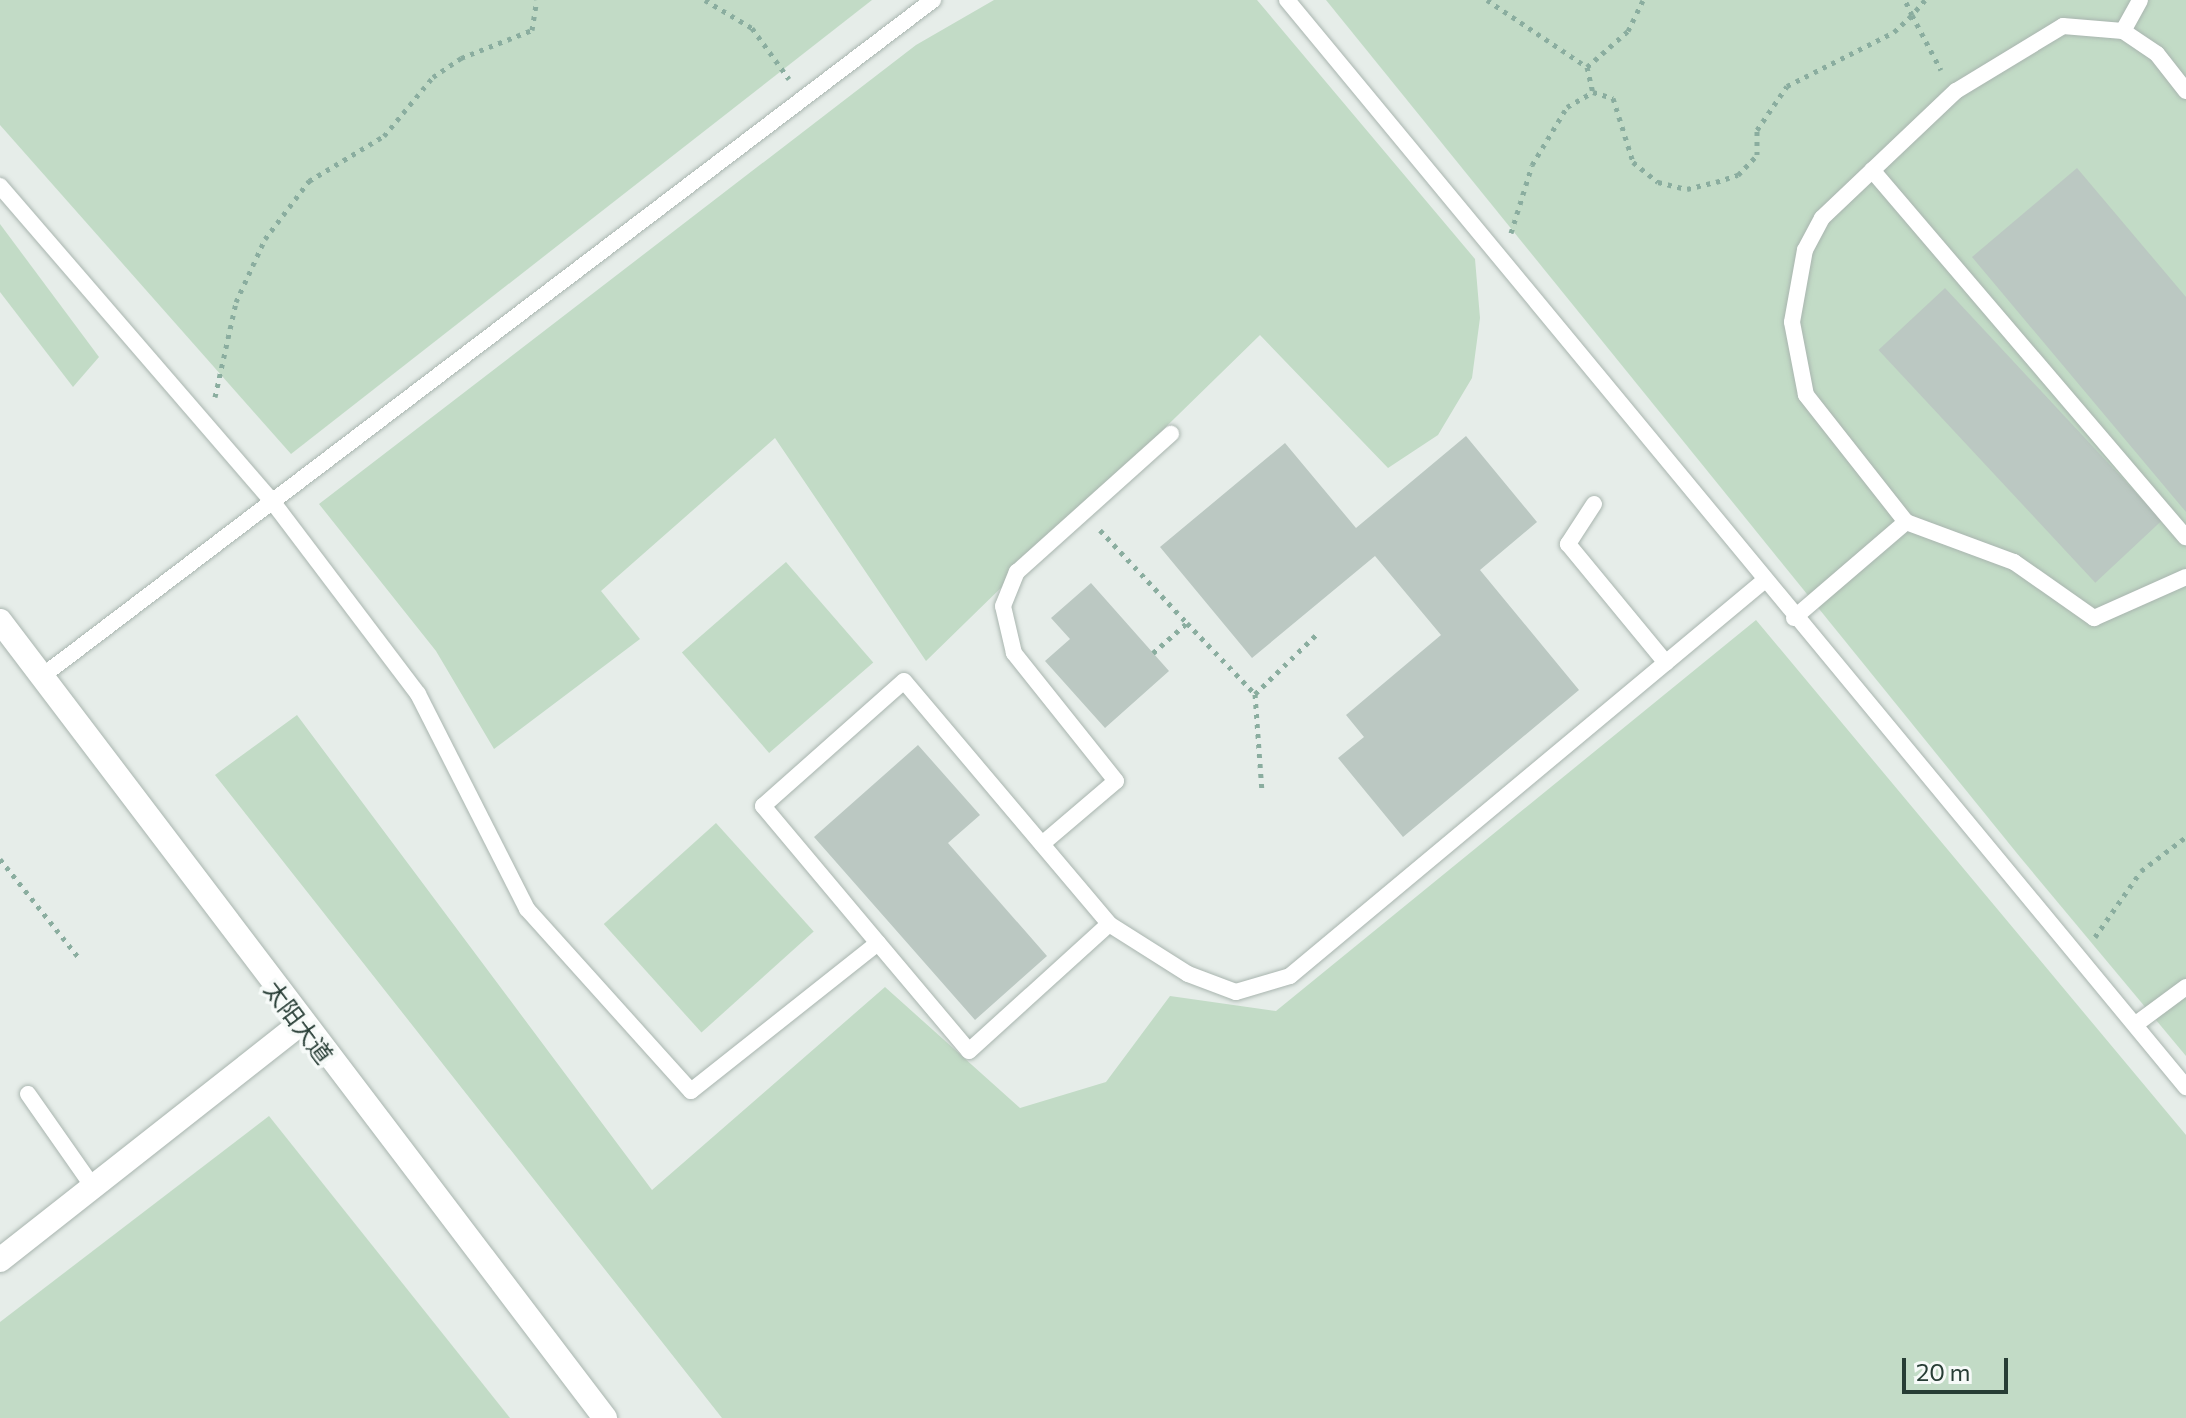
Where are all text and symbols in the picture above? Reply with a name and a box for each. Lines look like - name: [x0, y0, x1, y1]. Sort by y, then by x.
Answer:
- street label: 太阳大道: [259, 975, 339, 1069]
- scale bar: [1906, 1342, 2012, 1392]
- text: 20 m: [1916, 1357, 1970, 1386]

